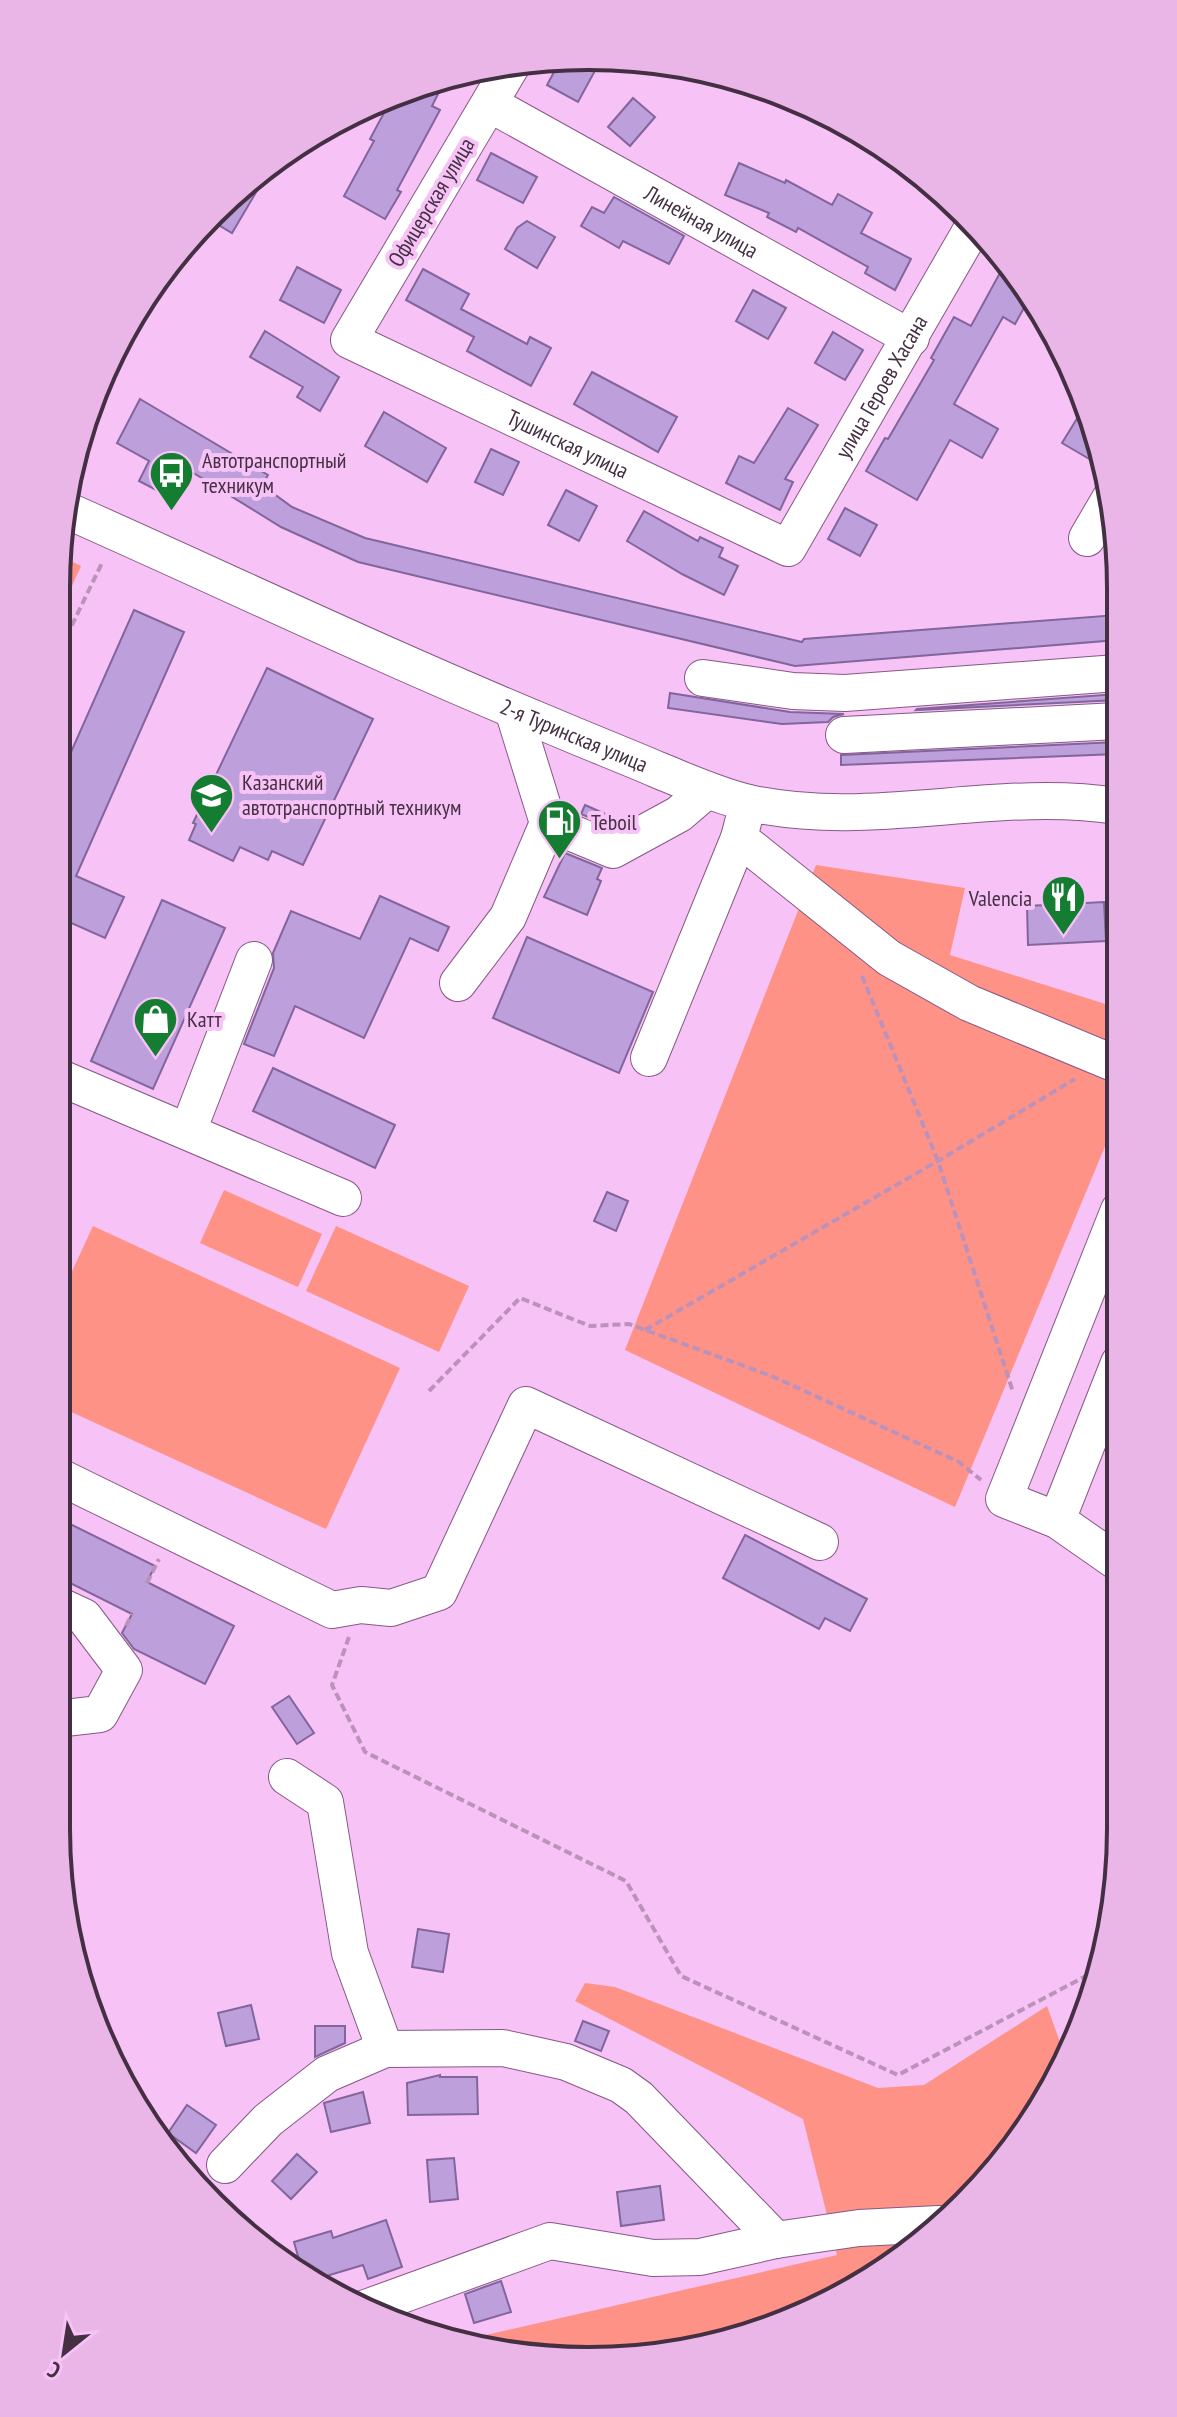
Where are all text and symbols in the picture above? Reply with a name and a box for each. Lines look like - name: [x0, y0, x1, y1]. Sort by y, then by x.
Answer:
- street label: Офицерская улица: [382, 132, 480, 272]
- street label: Линейная улица: [639, 178, 763, 264]
- street label: улица Героев Хасана: [829, 310, 933, 463]
- street label: Тушинская улица: [502, 403, 633, 484]
- place label: Автотранспортный техникум: [202, 446, 346, 499]
- bus stop icon: Автотранспортный техникум: [147, 449, 195, 512]
- street label: 2-я Туринская улица: [496, 692, 652, 778]
- place label: Казанский автотранспортный техникум: [242, 768, 462, 821]
- school or university icon: Казанский автотранспортный техникум: [187, 771, 235, 834]
- fuel station icon: Teboil: [536, 798, 584, 861]
- place label: Teboil: [591, 808, 637, 836]
- restaurant icon: Valencia: [1039, 874, 1087, 937]
- place label: Valencia: [968, 884, 1032, 912]
- shop icon: Катт: [132, 995, 180, 1058]
- place label: Катт: [187, 1005, 223, 1033]
- north arrow: [24, 2313, 104, 2393]
- text: С: [43, 2356, 65, 2385]

